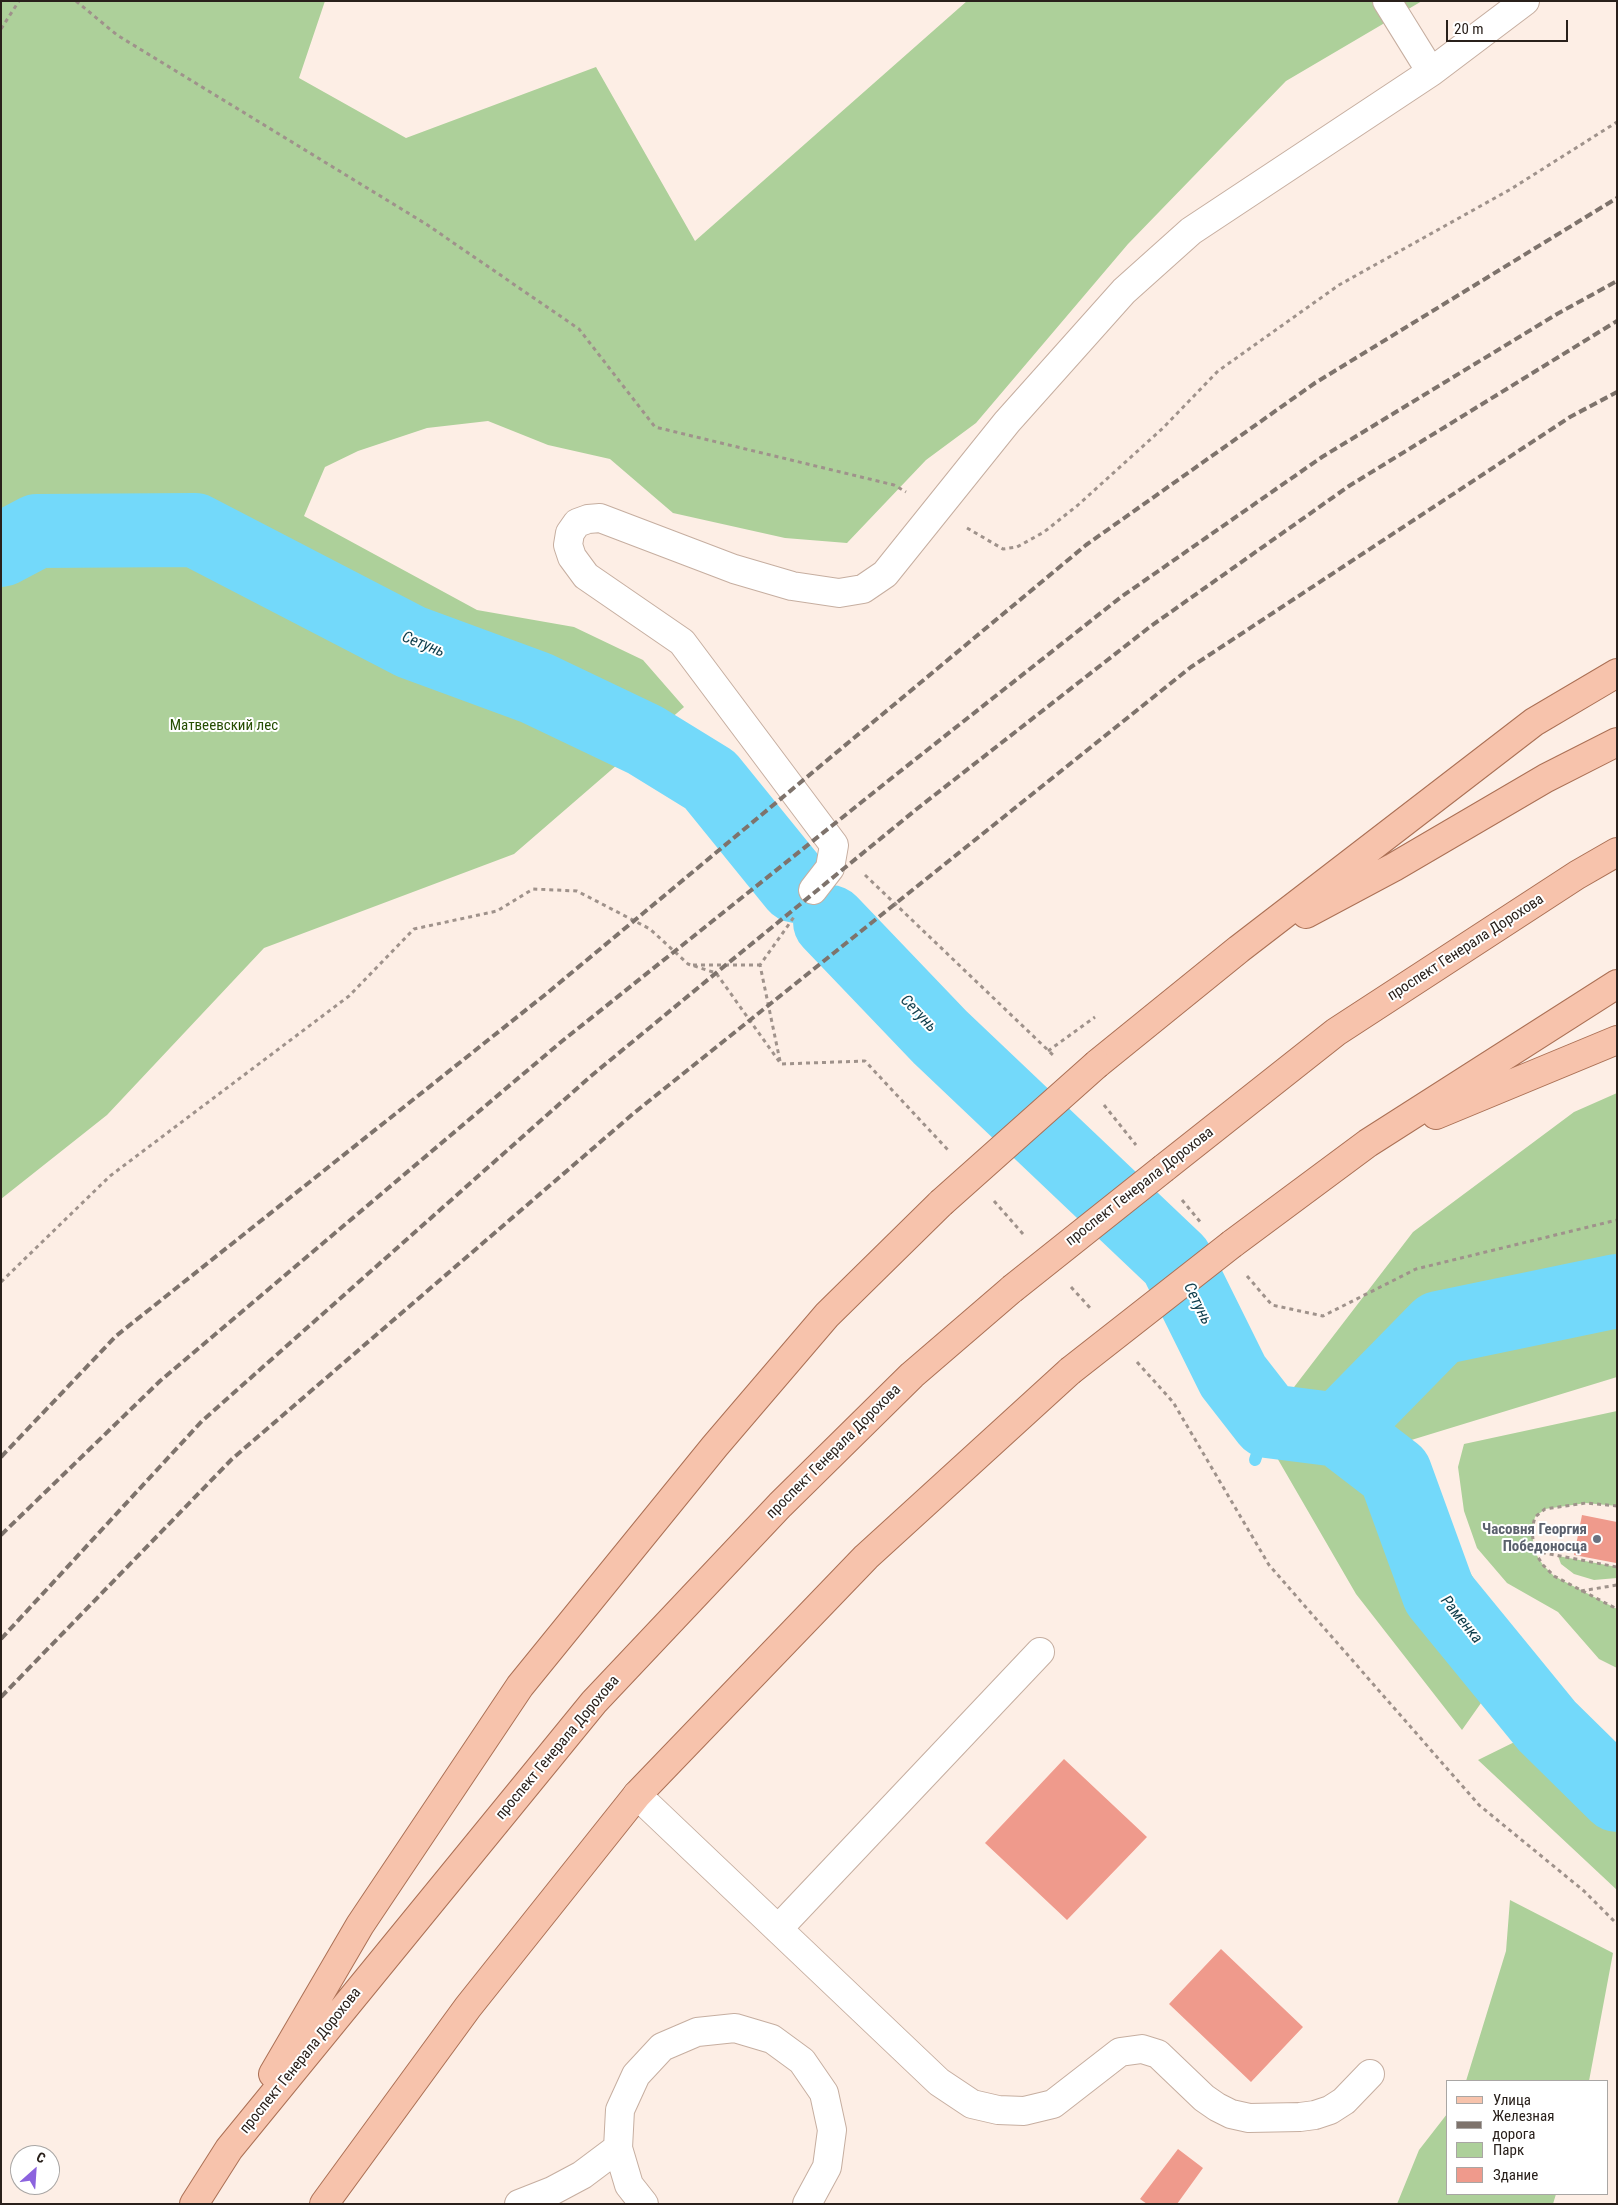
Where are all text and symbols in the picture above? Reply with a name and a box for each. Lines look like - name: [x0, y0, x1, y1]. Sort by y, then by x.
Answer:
- scale bar: [1448, 10, 1570, 42]
- text: 20 m: [1454, 20, 1484, 38]
- water label: Сетунь: [399, 628, 447, 662]
- park label: Матвеевский лес: [170, 717, 278, 735]
- street label: проспект Генерала Дорохова: [1385, 891, 1547, 1005]
- water label: Сетунь: [896, 991, 940, 1037]
- street label: проспект Генерала Дорохова: [1063, 1124, 1217, 1250]
- water label: Сетунь: [1179, 1280, 1215, 1328]
- street label: проспект Генерала Дорохова: [763, 1381, 905, 1523]
- place label: Часовня Георгия Победоносца: [1482, 1521, 1587, 1556]
- marker: Часовня Георгия Победоносца: [1591, 1533, 1603, 1545]
- water label: Раменка: [1436, 1592, 1486, 1648]
- street label: проспект Генерала Дорохова: [492, 1672, 624, 1824]
- street label: проспект Генерала Дорохова: [237, 1984, 365, 2138]
- legend: [1446, 2080, 1608, 2195]
- text: Улица: [1493, 2091, 1531, 2109]
- text: Железная дорога: [1492, 2107, 1554, 2143]
- text: Парк: [1493, 2141, 1524, 2159]
- north arrow: [10, 2145, 60, 2195]
- text: С: [34, 2148, 48, 2166]
- text: Здание: [1493, 2166, 1538, 2184]

